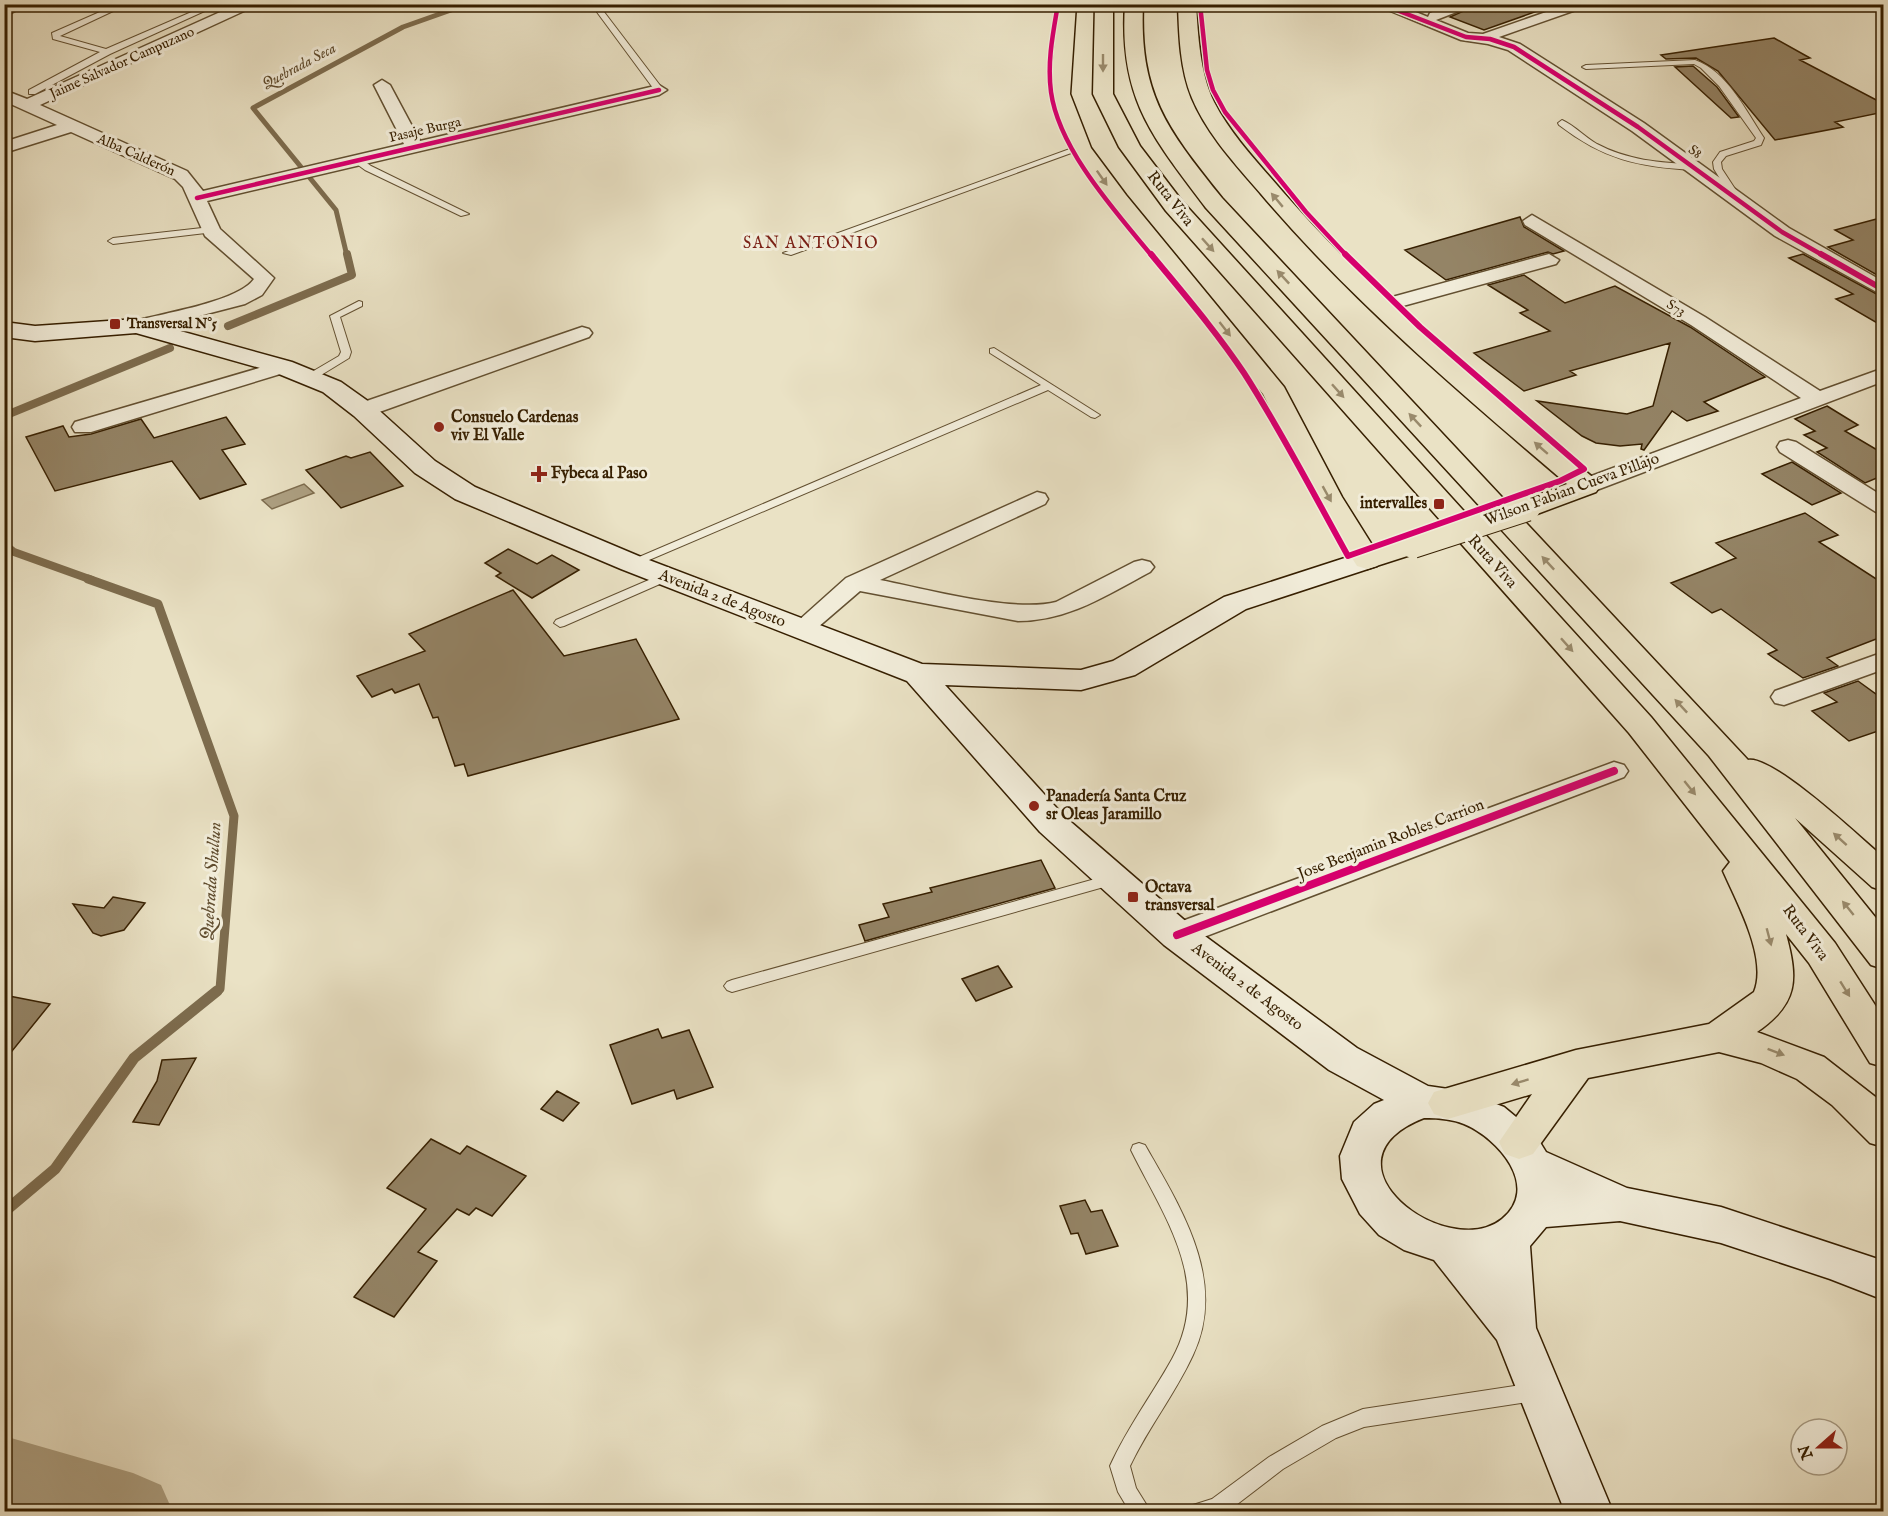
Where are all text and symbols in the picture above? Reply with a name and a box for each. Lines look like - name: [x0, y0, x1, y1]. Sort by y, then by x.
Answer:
- street label: Jaime Salvador Campuzano: [45, 23, 198, 104]
- water label: Quebrada Seca: [259, 38, 339, 93]
- one-way arrow: [1098, 53, 1108, 72]
- street label: Pasaje Burga: [387, 113, 464, 147]
- street label: Alba Calderón: [93, 129, 178, 180]
- street label: S8: [1685, 141, 1705, 163]
- street label: Ruta Viva: [1142, 167, 1198, 231]
- one-way arrow: [1096, 169, 1108, 185]
- one-way arrow: [1271, 193, 1284, 208]
- district label: SAN ANTONIO: [743, 234, 879, 254]
- one-way arrow: [1201, 237, 1214, 252]
- one-way arrow: [1276, 270, 1290, 285]
- street label: S73: [1663, 295, 1689, 321]
- place label: Transversal N°5: [126, 315, 217, 333]
- marker: Transversal N°5: [108, 317, 122, 331]
- one-way arrow: [1219, 321, 1232, 337]
- one-way arrow: [1331, 383, 1345, 398]
- place label: Consuelo Cardenas viv El Valle: [450, 408, 579, 446]
- one-way arrow: [1409, 413, 1422, 428]
- marker: Consuelo Cardenas viv El Valle: [432, 420, 446, 434]
- one-way arrow: [1534, 442, 1549, 455]
- street label: Wilson Fabian Cueva Pillajo: [1482, 449, 1663, 531]
- place label: Fybeca al Paso: [551, 464, 648, 484]
- marker: Fybeca al Paso: [532, 467, 546, 481]
- one-way arrow: [1322, 486, 1332, 503]
- place label: intervalles: [1360, 494, 1427, 514]
- marker: intervalles: [1432, 497, 1446, 511]
- street label: Ruta Viva: [1463, 531, 1521, 593]
- one-way arrow: [1541, 555, 1555, 570]
- street label: Avenida 2 de Agosto: [655, 565, 789, 633]
- one-way arrow: [1560, 637, 1573, 652]
- one-way arrow: [1675, 699, 1688, 714]
- one-way arrow: [1683, 780, 1695, 795]
- place label: Panadería Santa Cruz sr Oleas Jaramillo: [1046, 787, 1187, 825]
- street label: Jose Benjamin Robles Carrion: [1293, 795, 1488, 886]
- marker: Panadería Santa Cruz sr Oleas Jaramillo: [1027, 799, 1041, 813]
- water label: Quebrada Shullun: [196, 821, 228, 941]
- one-way arrow: [1833, 833, 1848, 846]
- place label: Octava transversal: [1144, 878, 1215, 916]
- marker: Octava transversal: [1126, 890, 1140, 904]
- one-way arrow: [1842, 900, 1855, 916]
- street label: Ruta Viva: [1777, 901, 1833, 965]
- one-way arrow: [1765, 928, 1774, 946]
- street label: Avenida 2 de Agosto: [1186, 938, 1307, 1036]
- one-way arrow: [1839, 981, 1850, 997]
- one-way arrow: [1767, 1047, 1785, 1057]
- one-way arrow: [1511, 1078, 1529, 1087]
- north arrow: [1789, 1417, 1849, 1477]
- text: N: [1795, 1441, 1819, 1463]

